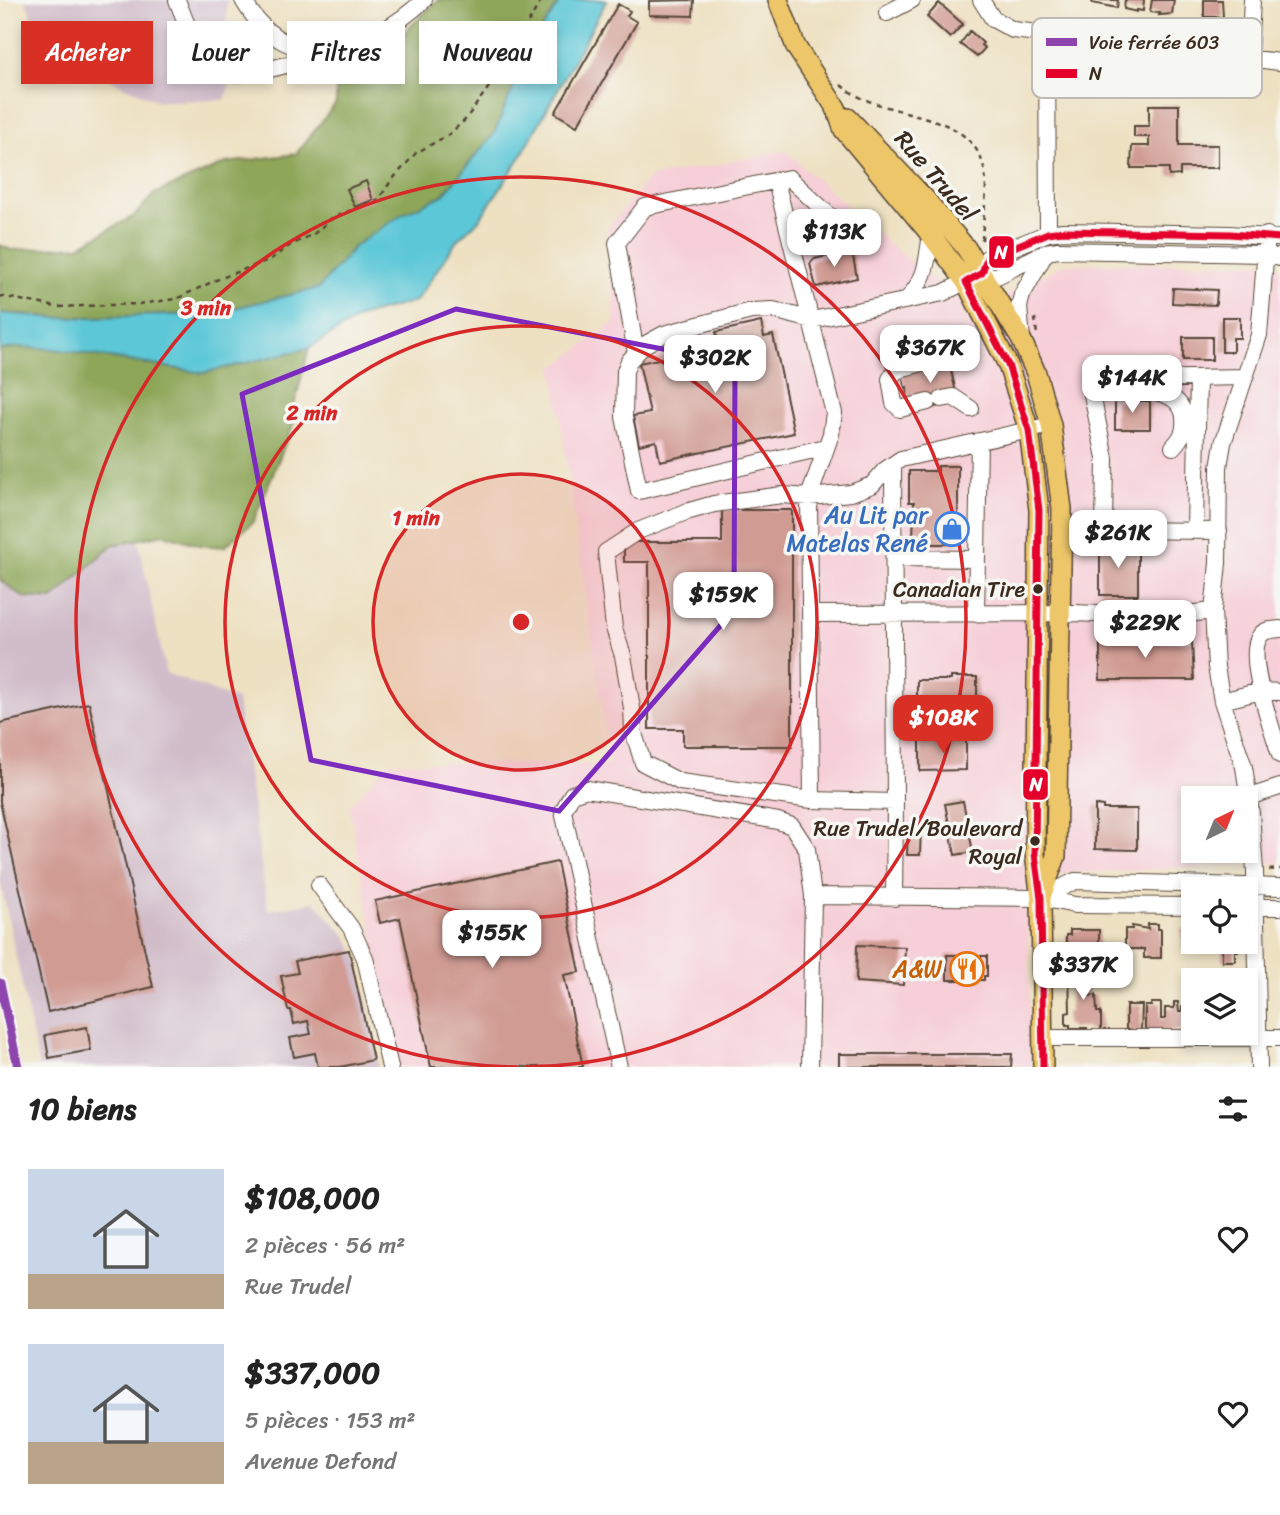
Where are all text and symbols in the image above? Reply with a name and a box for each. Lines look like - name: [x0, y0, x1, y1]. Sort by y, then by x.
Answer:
- legend: [1032, 18, 1262, 98]
- chip: Acheter: [21, 21, 153, 84]
- chip: Louer: [167, 21, 273, 84]
- chip: Filtres: [287, 21, 405, 84]
- chip: Nouveau: [419, 21, 557, 84]
- text: Voie ferrée 603: [1089, 26, 1220, 59]
- text: N: [1089, 57, 1102, 90]
- street label: Rue Trudel: [884, 120, 989, 233]
- pin: $113K: [785, 210, 883, 269]
- text: $113K: [803, 211, 865, 252]
- line badge: N: [988, 235, 1015, 269]
- text: N: [993, 236, 1008, 269]
- text: 3 min: [180, 289, 232, 327]
- pin: $367K: [881, 326, 979, 385]
- text: $367K: [896, 327, 964, 368]
- pin: $302K: [666, 336, 764, 395]
- text: $302K: [680, 337, 750, 378]
- pin: $144K: [1083, 356, 1181, 415]
- text: $144K: [1098, 357, 1166, 398]
- text: 2 min: [286, 394, 338, 432]
- place label: Au Lit par Matelas René: [786, 494, 929, 564]
- text: 1 min: [392, 499, 441, 537]
- shop icon: Au Lit par Matelas René: [933, 510, 971, 548]
- pin: $261K: [1069, 510, 1167, 570]
- text: $261K: [1085, 512, 1151, 553]
- place label: Canadian Tire: [893, 570, 1025, 609]
- pin: $159K: [674, 572, 772, 632]
- text: $159K: [689, 574, 757, 615]
- marker: Canadian Tire: [1031, 582, 1045, 596]
- pin: $229K: [1096, 600, 1194, 660]
- text: $229K: [1110, 602, 1180, 643]
- centre of rings: [509, 610, 533, 634]
- pin: $108K: [894, 696, 992, 755]
- text: $108K: [909, 697, 977, 738]
- line badge: N: [1022, 768, 1049, 801]
- text: N: [1028, 768, 1043, 801]
- north arrow: [1181, 786, 1258, 863]
- map controls: [1181, 786, 1258, 1045]
- place label: Rue Trudel/Boulevard Royal: [814, 809, 1023, 876]
- marker: Rue Trudel/Boulevard Royal: [1028, 834, 1042, 848]
- button: locate: [1181, 877, 1258, 954]
- pin: $155K: [443, 911, 541, 970]
- text: $155K: [458, 912, 526, 953]
- pin: $337K: [1034, 942, 1132, 1002]
- text: $337K: [1049, 944, 1117, 985]
- place label: A&W: [892, 948, 942, 990]
- restaurant icon: A&W: [948, 950, 986, 988]
- button: layers: [1181, 968, 1258, 1045]
- text: 10 biens: [28, 1082, 136, 1136]
- icon: filters: [1214, 1090, 1252, 1128]
- text: $108,000: [245, 1171, 380, 1225]
- icon: home: [84, 1197, 168, 1281]
- icon: heart: [1214, 1220, 1252, 1258]
- text: 2 pièces · 56 m²: [245, 1225, 405, 1266]
- text: Rue Trudel: [245, 1266, 352, 1307]
- text: $337,000: [245, 1346, 380, 1400]
- icon: home: [84, 1372, 168, 1456]
- icon: heart: [1214, 1395, 1252, 1433]
- text: 5 pièces · 153 m²: [245, 1400, 415, 1441]
- text: Avenue Defond: [245, 1441, 396, 1482]

